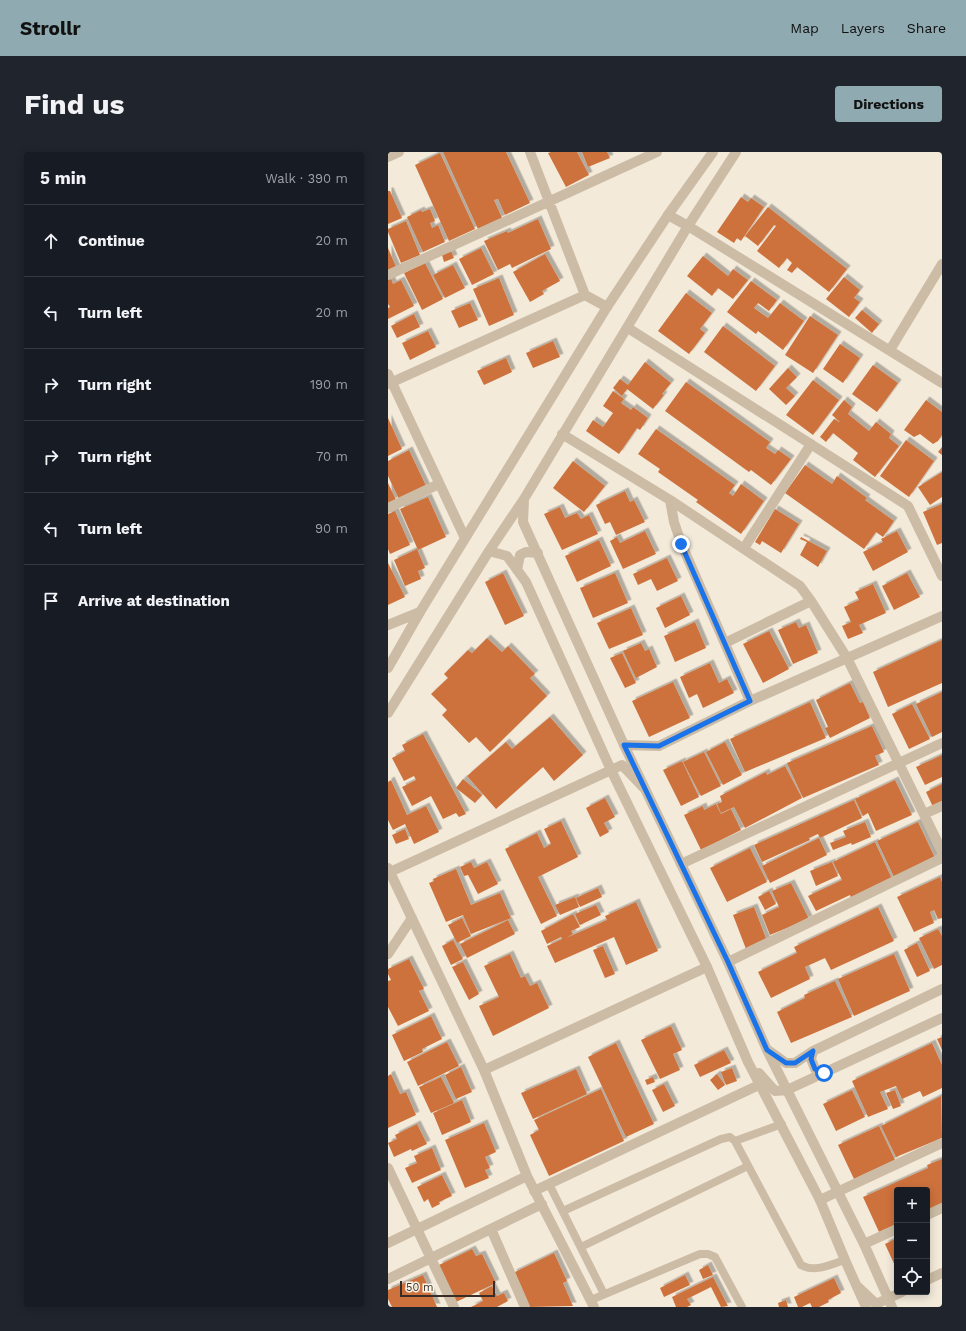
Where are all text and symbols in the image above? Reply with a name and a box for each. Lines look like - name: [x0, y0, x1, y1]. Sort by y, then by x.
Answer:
- text: Strollr: [20, 17, 81, 40]
- text: Map: [790, 20, 819, 36]
- text: Layers: [841, 20, 885, 36]
- text: Share: [907, 20, 946, 36]
- button: Directions: [835, 86, 942, 122]
- text: Find us: [24, 88, 124, 121]
- text: 5 min: [40, 168, 86, 188]
- text: Walk · 390 m: [265, 171, 348, 186]
- icon: ahead: [40, 230, 62, 252]
- text: Continue: [78, 232, 145, 250]
- text: 20 m: [316, 233, 348, 248]
- icon: left: [40, 302, 62, 324]
- text: Turn left: [78, 304, 142, 322]
- text: 20 m: [316, 305, 348, 320]
- icon: right: [40, 374, 62, 396]
- text: Turn right: [78, 376, 151, 394]
- text: 190 m: [310, 377, 348, 392]
- icon: right: [40, 446, 62, 468]
- text: Turn right: [78, 448, 151, 466]
- text: 70 m: [316, 449, 348, 464]
- icon: left: [40, 518, 62, 540]
- text: Turn left: [78, 520, 142, 538]
- text: 90 m: [315, 521, 348, 536]
- route end: [672, 535, 690, 553]
- icon: arrive: [40, 590, 62, 612]
- text: Arrive at destination: [78, 592, 230, 610]
- route start: [815, 1064, 833, 1082]
- map controls: [894, 1187, 930, 1295]
- button: +: [894, 1187, 930, 1223]
- button: −: [894, 1223, 930, 1259]
- button: locate: [894, 1259, 930, 1295]
- scale bar: [400, 1279, 495, 1298]
- text: 50 m: [406, 1281, 433, 1294]

